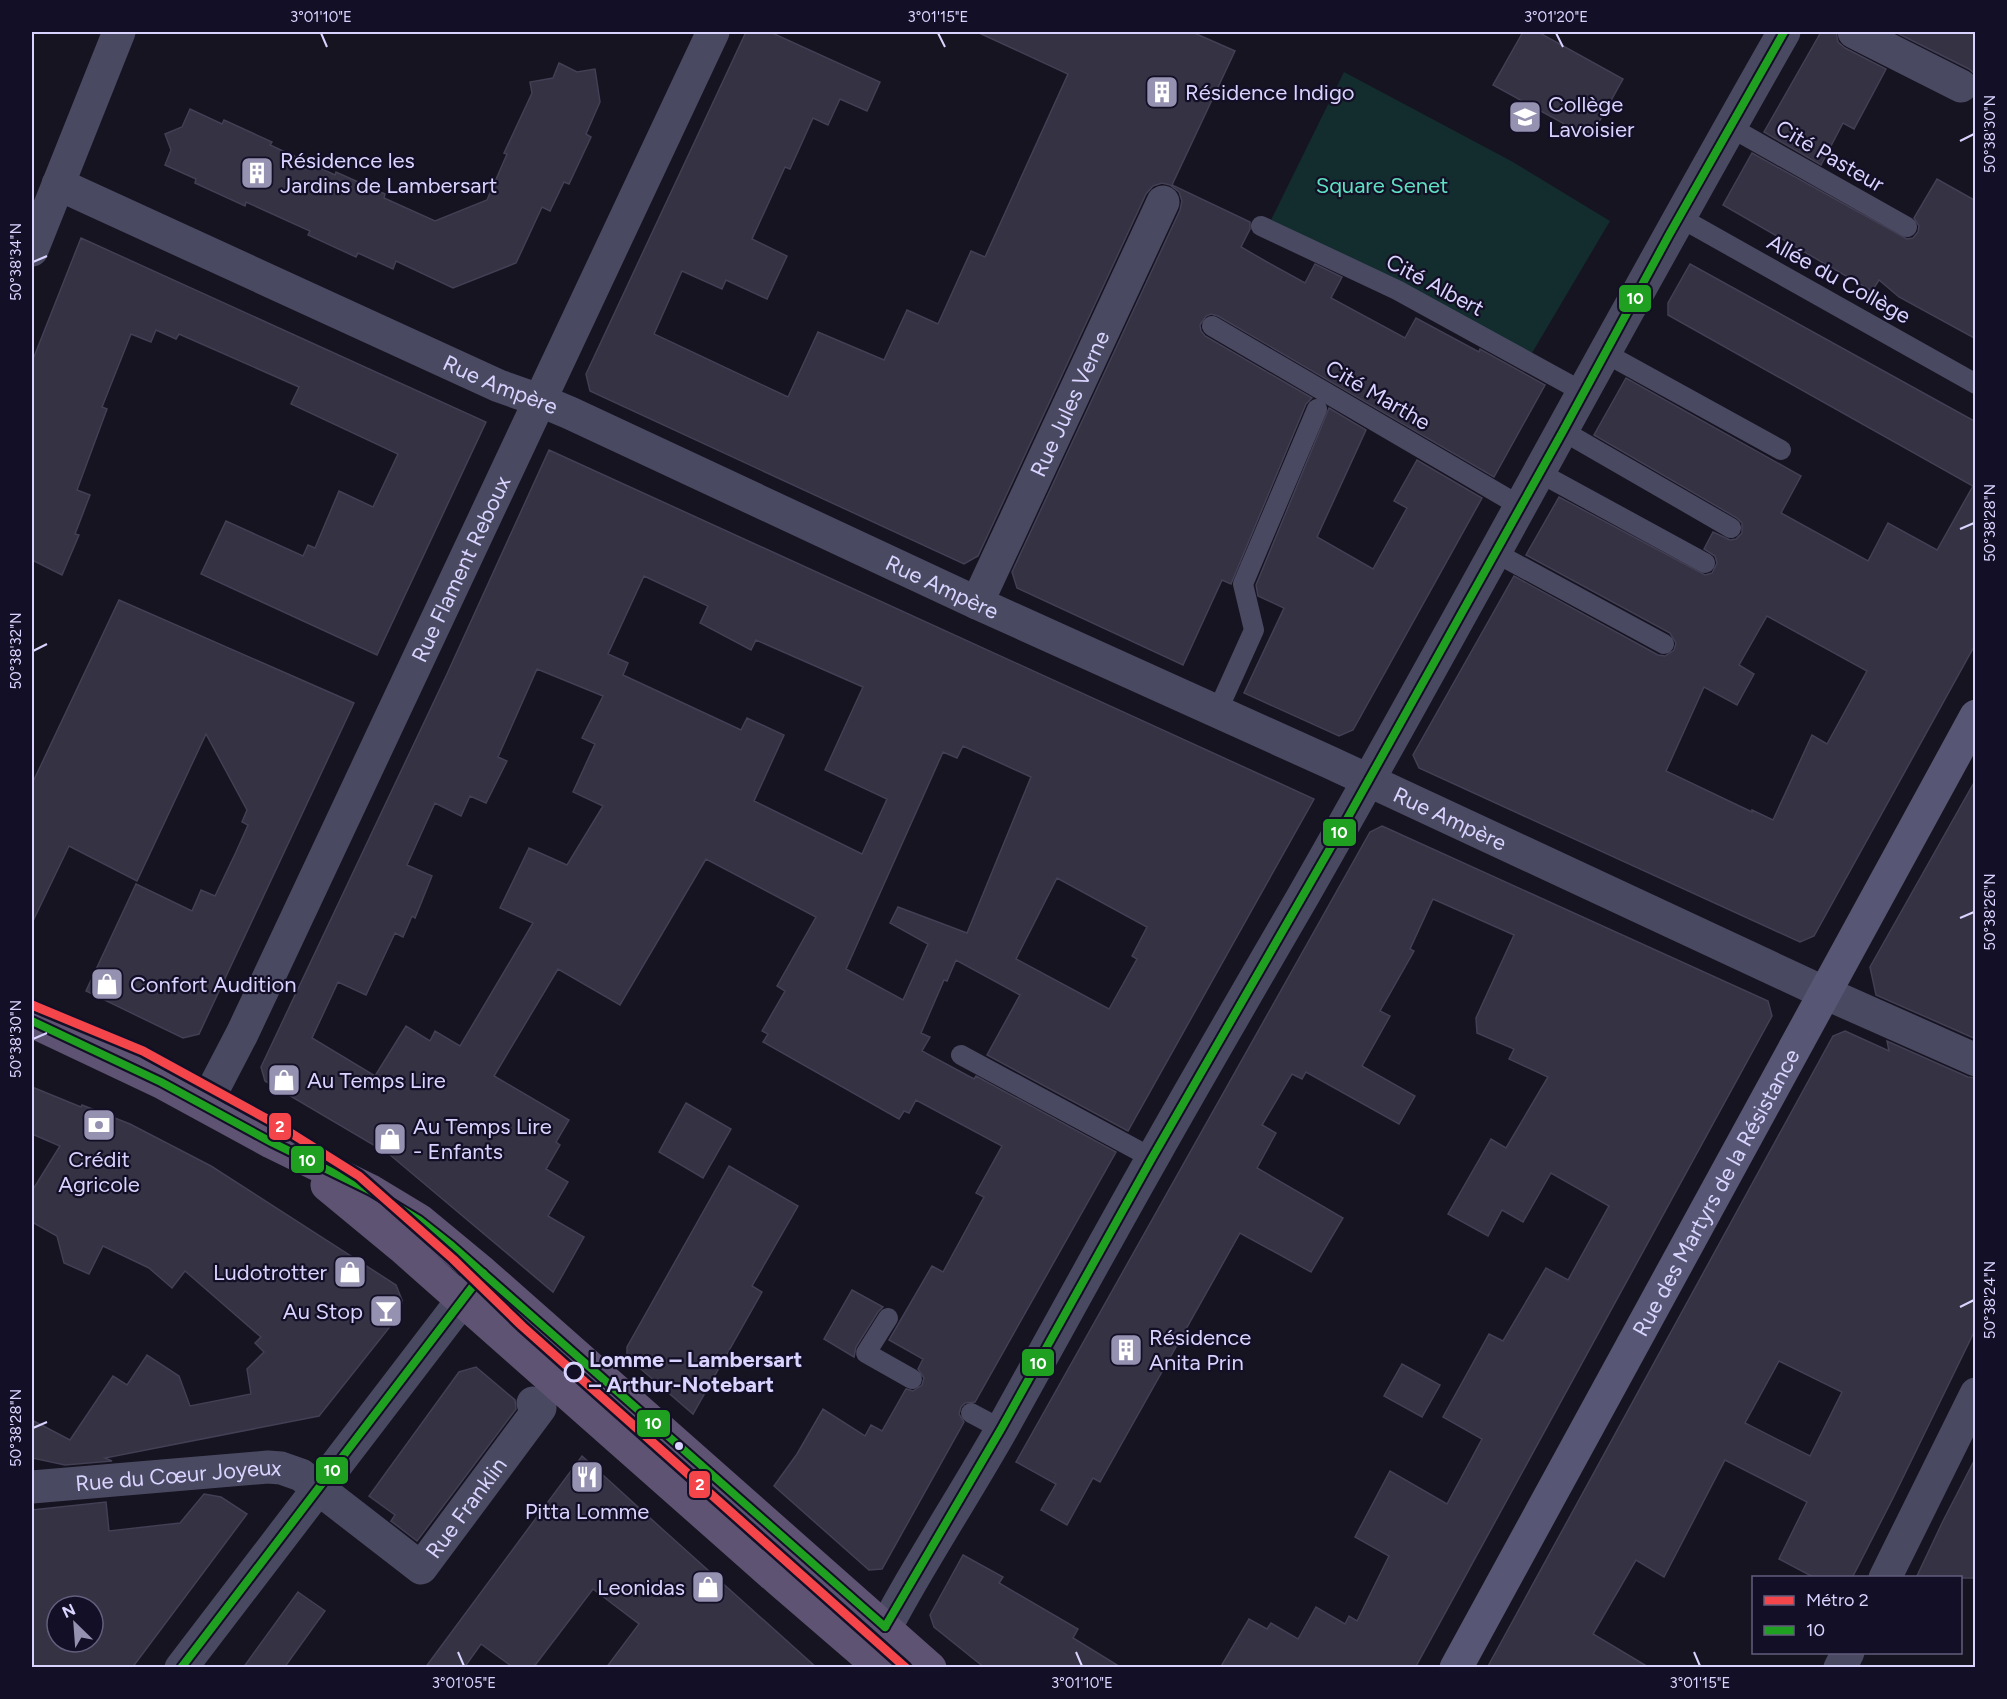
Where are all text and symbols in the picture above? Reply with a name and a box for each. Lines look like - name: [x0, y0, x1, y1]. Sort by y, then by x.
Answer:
- text: 3°01'10"E: [290, 8, 352, 26]
- text: 3°01'15"E: [907, 8, 969, 26]
- text: 3°01'20"E: [1524, 8, 1588, 26]
- building icon: Résidence Indigo: [1144, 74, 1180, 110]
- place label: Résidence Indigo: [1185, 79, 1355, 106]
- place label: Collège Lavoisier: [1548, 91, 1635, 143]
- text: 50°38'30"N: [1981, 95, 1999, 173]
- school or university icon: Collège Lavoisier: [1507, 99, 1543, 135]
- street label: Cité Pasteur: [1771, 114, 1889, 198]
- place label: Résidence les Jardins de Lambersart: [280, 147, 497, 199]
- building icon: Résidence les Jardins de Lambersart: [239, 155, 275, 191]
- park label: Square Senet: [1316, 172, 1448, 199]
- text: 50°38'34"N: [7, 223, 25, 301]
- street label: Allée du Collège: [1763, 228, 1915, 330]
- street label: Cité Albert: [1381, 248, 1489, 322]
- line badge: 10: [1618, 284, 1652, 313]
- text: 10: [1626, 289, 1644, 308]
- street label: Rue Jules Verne: [1024, 326, 1115, 481]
- street label: Rue Ampère: [439, 349, 562, 420]
- street label: Cité Marthe: [1321, 354, 1435, 436]
- street label: Rue Flament Reboux: [405, 471, 516, 666]
- text: 50°38'28"N: [1981, 484, 1999, 562]
- street label: Rue Ampère: [882, 549, 1003, 625]
- text: 50°38'32"N: [7, 612, 25, 690]
- street label: Rue Ampère: [1389, 780, 1511, 856]
- line badge: 10: [1322, 818, 1357, 847]
- text: 10: [1330, 823, 1348, 842]
- text: 50°38'26"N: [1981, 873, 1999, 951]
- shop icon: Confort Audition: [89, 966, 125, 1002]
- place label: Confort Audition: [130, 971, 297, 998]
- text: 50°38'30"N: [7, 1000, 25, 1078]
- street label: Rue des Martyrs de la Résistance: [1626, 1044, 1805, 1341]
- shop icon: Au Temps Lire: [266, 1062, 302, 1098]
- place label: Au Temps Lire: [307, 1067, 446, 1094]
- bank icon: Crédit Agricole: [81, 1107, 117, 1143]
- line badge: 2: [268, 1112, 292, 1141]
- place label: Au Temps Lire - Enfants: [413, 1113, 552, 1165]
- text: 2: [275, 1117, 285, 1136]
- shop icon: Au Temps Lire - Enfants: [372, 1121, 408, 1157]
- line badge: 10: [290, 1145, 325, 1174]
- place label: Crédit Agricole: [58, 1146, 140, 1198]
- text: 10: [298, 1151, 316, 1170]
- shop icon: Ludotrotter: [332, 1254, 368, 1290]
- place label: Ludotrotter: [213, 1259, 328, 1286]
- text: 50°38'24"N: [1981, 1261, 1999, 1339]
- bar icon: Au Stop: [368, 1293, 404, 1329]
- place label: Au Stop: [283, 1298, 363, 1325]
- place label: Résidence Anita Prin: [1149, 1324, 1251, 1376]
- building icon: Résidence Anita Prin: [1108, 1332, 1144, 1368]
- place label: Lomme – Lambersart – Arthur-Notebart: [589, 1346, 802, 1398]
- line badge: 10: [1021, 1348, 1055, 1377]
- text: 10: [1029, 1354, 1047, 1373]
- marker: Lomme – Lambersart – Arthur-Notebart: [564, 1362, 584, 1382]
- text: 50°38'28"N: [7, 1389, 25, 1467]
- line badge: 10: [636, 1409, 671, 1438]
- text: 10: [644, 1414, 662, 1433]
- unlabelled marker: [673, 1440, 685, 1452]
- street label: Rue Franklin: [419, 1452, 512, 1564]
- street label: Rue du Cœur Joyeux: [74, 1453, 283, 1497]
- line badge: 10: [315, 1456, 349, 1485]
- restaurant icon: Pitta Lomme: [569, 1459, 605, 1495]
- text: 10: [323, 1461, 341, 1480]
- line badge: 2: [688, 1470, 711, 1499]
- text: 2: [695, 1475, 705, 1494]
- place label: Pitta Lomme: [525, 1498, 649, 1525]
- shop icon: Leonidas: [690, 1569, 726, 1605]
- place label: Leonidas: [597, 1574, 685, 1601]
- legend: [1752, 1576, 1962, 1654]
- text: Métro 2: [1806, 1589, 1869, 1611]
- north arrow: [45, 1594, 105, 1654]
- text: N: [59, 1600, 78, 1622]
- text: 10: [1806, 1619, 1825, 1641]
- text: 3°01'05"E: [432, 1674, 496, 1692]
- text: 3°01'10"E: [1051, 1674, 1113, 1692]
- text: 3°01'15"E: [1669, 1674, 1731, 1692]

